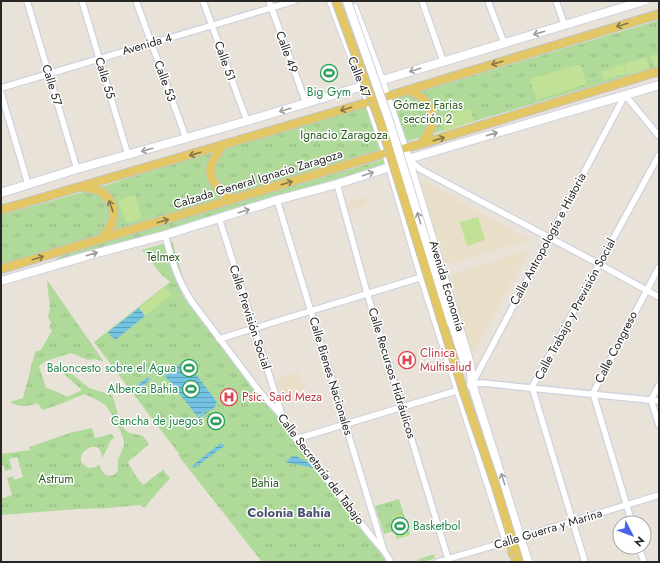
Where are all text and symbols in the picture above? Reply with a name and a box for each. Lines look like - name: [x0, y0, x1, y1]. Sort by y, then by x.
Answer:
- one-way arrow: [615, 22, 628, 29]
- street label: Avenida 4: [120, 28, 174, 60]
- street label: Calle 49: [271, 29, 303, 75]
- one-way arrow: [533, 30, 546, 37]
- street label: Calle 51: [209, 38, 241, 84]
- street label: Calle 47: [343, 54, 375, 101]
- street label: Calle 55: [90, 55, 120, 101]
- street label: Calle 53: [149, 58, 181, 105]
- one-way arrow: [491, 60, 504, 67]
- street label: Calle 57: [37, 62, 67, 109]
- sports icon: Big Gym: [319, 63, 339, 83]
- one-way arrow: [408, 67, 421, 74]
- place label: Big Gym: [307, 83, 351, 101]
- park label: Gómez Farias sección 2: [393, 96, 463, 128]
- one-way arrow: [340, 106, 353, 113]
- one-way arrow: [279, 107, 292, 114]
- park label: Ignacio Zaragoza: [300, 126, 388, 144]
- one-way arrow: [485, 130, 498, 137]
- one-way arrow: [433, 134, 445, 142]
- street label: Calzada General Ignacio Zaragoza: [171, 145, 345, 213]
- one-way arrow: [141, 147, 154, 154]
- one-way arrow: [188, 150, 201, 158]
- street label: Calle Antropología e Historia: [505, 169, 591, 308]
- one-way arrow: [362, 170, 375, 177]
- one-way arrow: [281, 179, 294, 186]
- one-way arrow: [107, 200, 114, 213]
- one-way arrow: [237, 207, 250, 214]
- one-way arrow: [415, 212, 422, 225]
- one-way arrow: [156, 217, 169, 224]
- street label: Calle Trabajo y Previsión Social: [530, 235, 620, 383]
- street label: Avenida Economía: [425, 238, 469, 334]
- park label: Telmex: [146, 248, 181, 266]
- one-way arrow: [85, 250, 98, 257]
- one-way arrow: [32, 254, 45, 261]
- street label: Calle Previsión Social: [225, 262, 275, 372]
- street label: Calle Recursos Hidráulicos: [364, 305, 421, 441]
- street label: Calle Congreso: [590, 307, 642, 386]
- street label: Calle Bienes Nacionales: [304, 315, 358, 437]
- place label: Clinica Multisalud: [420, 344, 471, 376]
- hospital icon: Clinica Multisalud: [397, 350, 417, 370]
- sports icon: Baloncesto sobre el Agua: [179, 358, 199, 378]
- place label: Baloncesto sobre el Agua: [47, 359, 176, 377]
- sports icon: Alberca Bahia: [181, 379, 201, 399]
- place label: Alberca Bahia: [108, 380, 178, 398]
- hospital icon: Psic. Said Meza: [219, 387, 239, 407]
- place label: Psic. Said Meza: [242, 388, 322, 406]
- street label: Calle Secretaría del Tabajo: [273, 410, 369, 529]
- sports icon: Cancha de juegos: [206, 411, 226, 431]
- place label: Cancha de juegos: [111, 412, 203, 430]
- park label: Astrum: [38, 470, 74, 488]
- park label: Bahia: [251, 474, 279, 492]
- one-way arrow: [498, 474, 506, 486]
- district label: Colonia Bahía: [247, 503, 331, 522]
- street label: Calle Guerra y Marina: [492, 504, 605, 554]
- north arrow: [612, 515, 652, 555]
- sports icon: Basketbol: [390, 516, 410, 536]
- place label: Basketbol: [413, 517, 461, 535]
- text: N: [631, 533, 648, 550]

